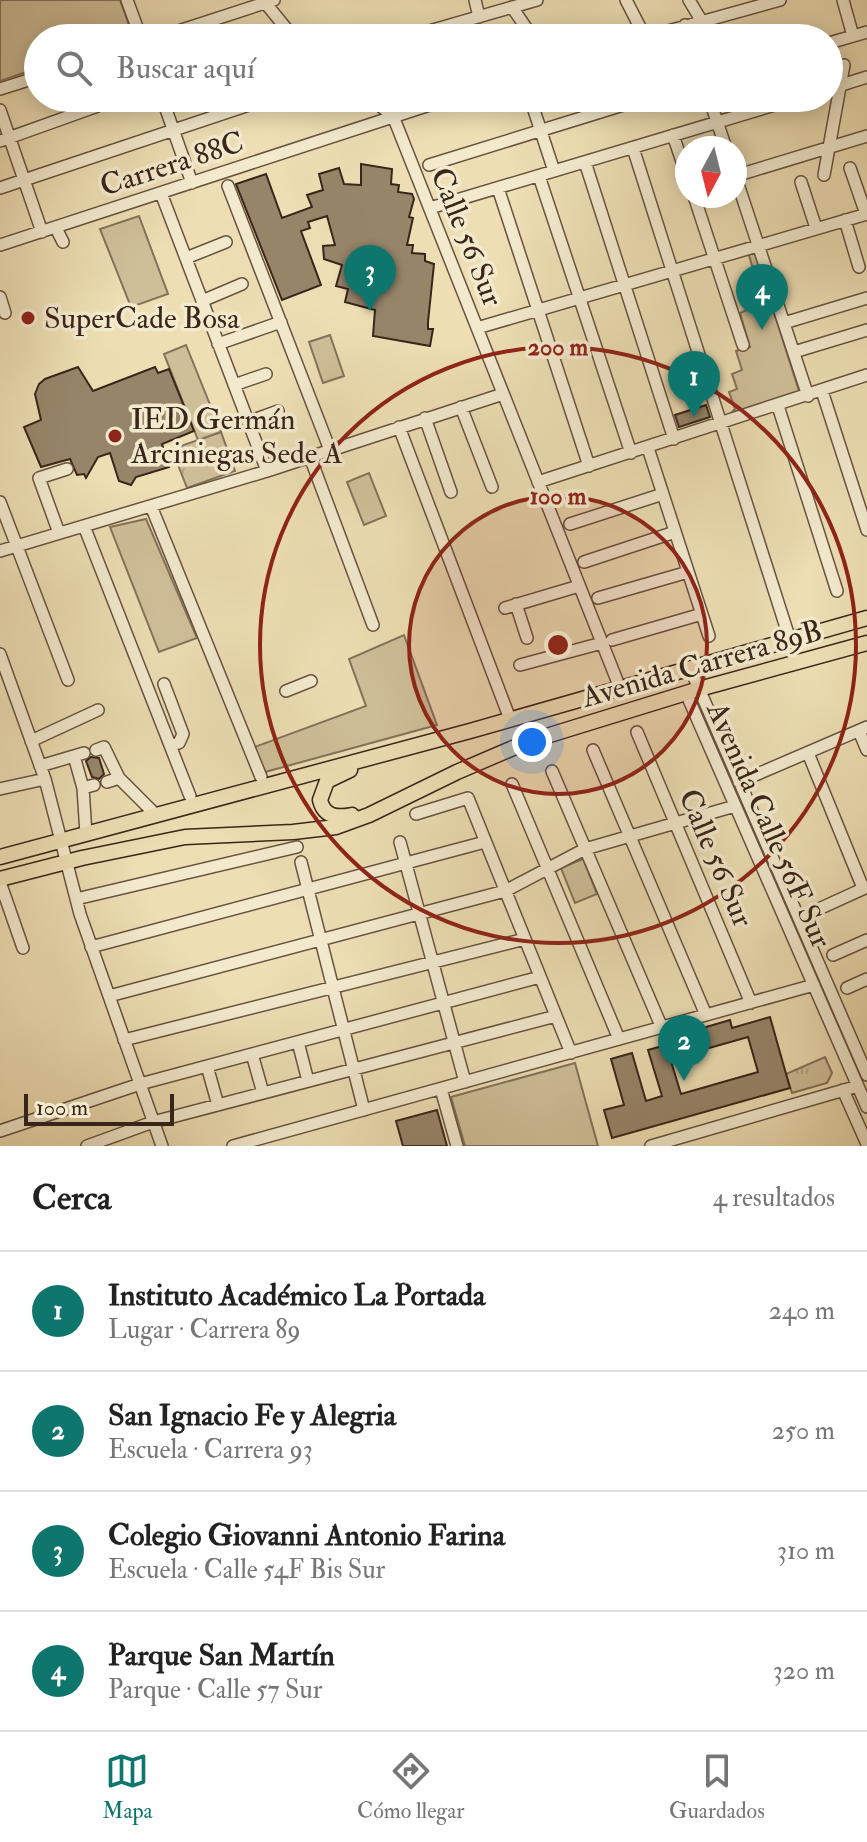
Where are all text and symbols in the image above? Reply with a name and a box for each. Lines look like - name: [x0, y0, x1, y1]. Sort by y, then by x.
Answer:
- search box: [24, 24, 843, 112]
- icon: search: [52, 46, 96, 90]
- text: Buscar aquí: [116, 50, 255, 87]
- street label: Carrera 88C: [95, 123, 249, 205]
- north arrow: [675, 136, 747, 208]
- street label: Calle 56 Sur: [422, 162, 512, 312]
- pin: 3: [344, 245, 396, 311]
- pin: 4: [736, 264, 788, 330]
- place label: SuperCade Bosa: [44, 300, 240, 337]
- marker: SuperCade Bosa: [19, 309, 37, 327]
- text: 200 m: [528, 332, 589, 363]
- pin: 1: [668, 351, 720, 417]
- place label: IED Germán Arciniegas Sede A: [130, 401, 343, 472]
- marker: IED Germán Arciniegas Sede A: [106, 427, 124, 445]
- text: 100 m: [530, 481, 587, 512]
- street label: Avenida Carrera 89B: [577, 612, 826, 716]
- centre of rings: [544, 631, 572, 659]
- street label: Avenida Calle 56F Sur: [698, 695, 840, 954]
- your location: [512, 722, 552, 762]
- street label: Calle 56 Sur: [670, 784, 762, 932]
- pin: 2: [658, 1015, 710, 1081]
- scale bar: [24, 1090, 174, 1126]
- text: 100 m: [36, 1094, 88, 1122]
- text: Cerca: [32, 1177, 111, 1220]
- text: 4 resultados: [713, 1182, 835, 1214]
- text: Instituto Académico La Portada: [108, 1277, 485, 1314]
- text: 1: [53, 1295, 63, 1327]
- text: 240 m: [769, 1295, 835, 1327]
- text: Lugar · Carrera 89: [108, 1314, 301, 1346]
- text: San Ignacio Fe y Alegria: [108, 1397, 396, 1434]
- text: 2: [51, 1415, 65, 1447]
- text: 250 m: [772, 1415, 835, 1447]
- text: Escuela · Carrera 93: [108, 1434, 313, 1466]
- text: Colegio Giovanni Antonio Farina: [108, 1517, 505, 1554]
- text: 3: [53, 1535, 63, 1567]
- text: 310 m: [777, 1535, 835, 1567]
- text: Escuela · Calle 54F Bis Sur: [108, 1554, 385, 1586]
- text: Parque San Martín: [108, 1637, 335, 1674]
- text: 4: [51, 1655, 65, 1687]
- text: 320 m: [773, 1655, 835, 1687]
- text: Parque · Calle 57 Sur: [108, 1674, 322, 1706]
- tab: Mapa: [102, 1749, 153, 1825]
- tab: Cómo llegar: [357, 1749, 464, 1825]
- tab: Guardados: [669, 1749, 765, 1825]

